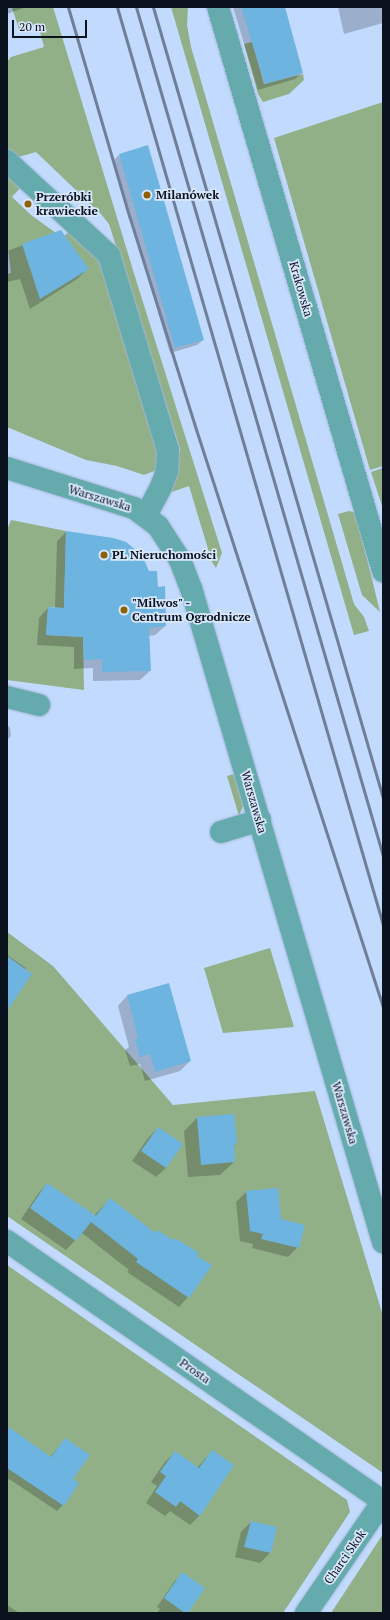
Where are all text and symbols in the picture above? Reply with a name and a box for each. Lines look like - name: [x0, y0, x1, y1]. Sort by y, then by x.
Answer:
- scale bar: [14, 12, 89, 38]
- text: 20 m: [19, 19, 45, 34]
- place label: Milanówek: [156, 188, 219, 202]
- marker: Milanówek: [141, 189, 153, 201]
- place label: Przeróbki krawieckie: [36, 190, 98, 218]
- marker: Przeróbki krawieckie: [23, 199, 33, 209]
- street label: Krakowska: [286, 260, 316, 318]
- street label: Warszawska: [67, 482, 133, 514]
- place label: PL Nieruchomości: [112, 548, 216, 562]
- marker: PL Nieruchomości: [99, 550, 109, 560]
- place label: "Milwos" - Centrum Ogrodnicze: [132, 596, 251, 624]
- marker: "Milwos" - Centrum Ogrodnicze: [119, 605, 129, 615]
- street label: Warszawska: [238, 769, 270, 835]
- street label: Warszawska: [329, 1080, 361, 1146]
- street label: Prosta: [177, 1355, 213, 1387]
- street label: Charci Skok: [321, 1527, 369, 1587]

